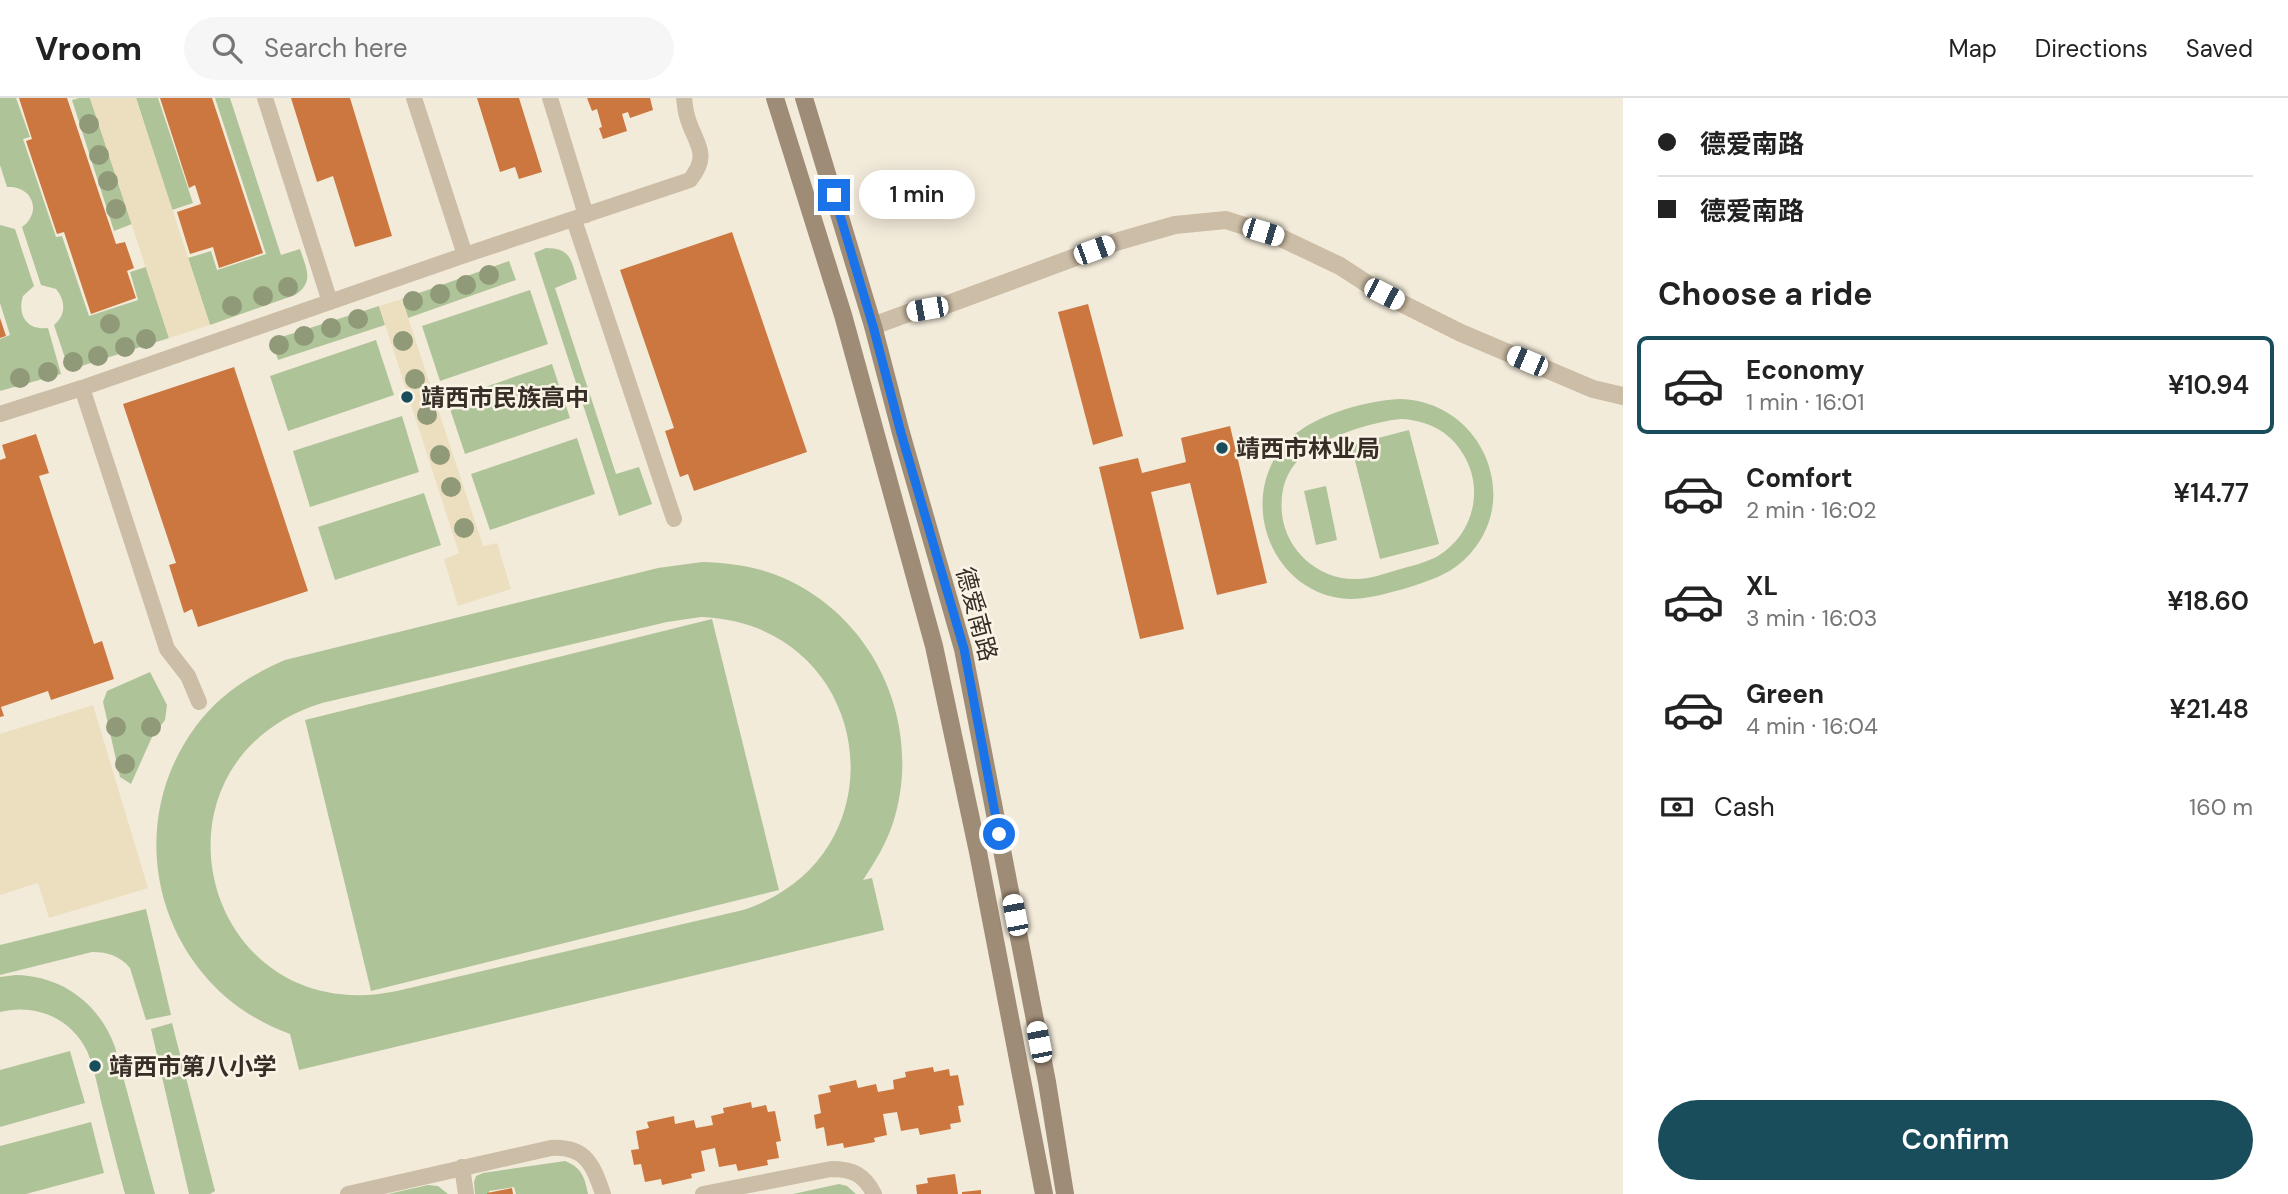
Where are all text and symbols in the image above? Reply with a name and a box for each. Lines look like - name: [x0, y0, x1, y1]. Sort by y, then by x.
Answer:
- search box: [184, 17, 674, 80]
- text: Vroom: [35, 27, 142, 70]
- icon: search: [208, 29, 246, 67]
- text: Search here: [264, 31, 408, 65]
- text: Map: [1949, 33, 1997, 64]
- text: Directions: [2035, 33, 2148, 64]
- text: Saved: [2186, 33, 2253, 64]
- text: 德爱南路: [1700, 127, 1804, 161]
- callout: 1 min: [858, 170, 974, 220]
- route end: [818, 179, 850, 211]
- text: 1 min: [890, 179, 944, 209]
- text: 德爱南路: [1700, 194, 1804, 228]
- car: [1240, 216, 1287, 248]
- car: [1071, 233, 1118, 267]
- text: Choose a ride: [1658, 273, 1873, 315]
- car: [1361, 275, 1408, 313]
- car: [905, 295, 950, 323]
- car: [1504, 343, 1551, 379]
- text: Economy: [1746, 353, 1864, 387]
- icon: car: [1662, 354, 1725, 417]
- text: ¥10.94: [2168, 368, 2249, 402]
- place label: 靖西市民族高中: [421, 382, 589, 413]
- text: 1 min · 16:01: [1746, 387, 1864, 417]
- marker: 靖西市民族高中: [399, 389, 415, 405]
- place label: 靖西市林业局: [1236, 433, 1380, 464]
- marker: 靖西市林业局: [1214, 440, 1230, 456]
- text: Comfort: [1746, 461, 1852, 495]
- icon: car: [1662, 462, 1725, 525]
- text: ¥14.77: [2174, 476, 2249, 510]
- text: 2 min · 16:02: [1746, 495, 1876, 525]
- street label: 德爱南路: [950, 564, 1004, 664]
- text: XL: [1746, 569, 1778, 603]
- icon: car: [1662, 570, 1725, 633]
- text: ¥18.60: [2167, 584, 2249, 618]
- text: 3 min · 16:03: [1746, 603, 1877, 633]
- text: Green: [1746, 677, 1824, 711]
- icon: car: [1662, 678, 1725, 741]
- text: ¥21.48: [2169, 692, 2249, 726]
- text: 4 min · 16:04: [1746, 711, 1878, 741]
- icon: cash: [1658, 788, 1696, 826]
- text: Cash: [1714, 790, 1775, 824]
- text: 160 m: [2189, 792, 2253, 822]
- route start: [983, 818, 1015, 850]
- car: [1001, 892, 1030, 938]
- car: [1025, 1019, 1054, 1065]
- place label: 靖西市第八小学: [109, 1051, 277, 1082]
- marker: 靖西市第八小学: [87, 1058, 103, 1074]
- button: Confirm: [1658, 1100, 2253, 1180]

